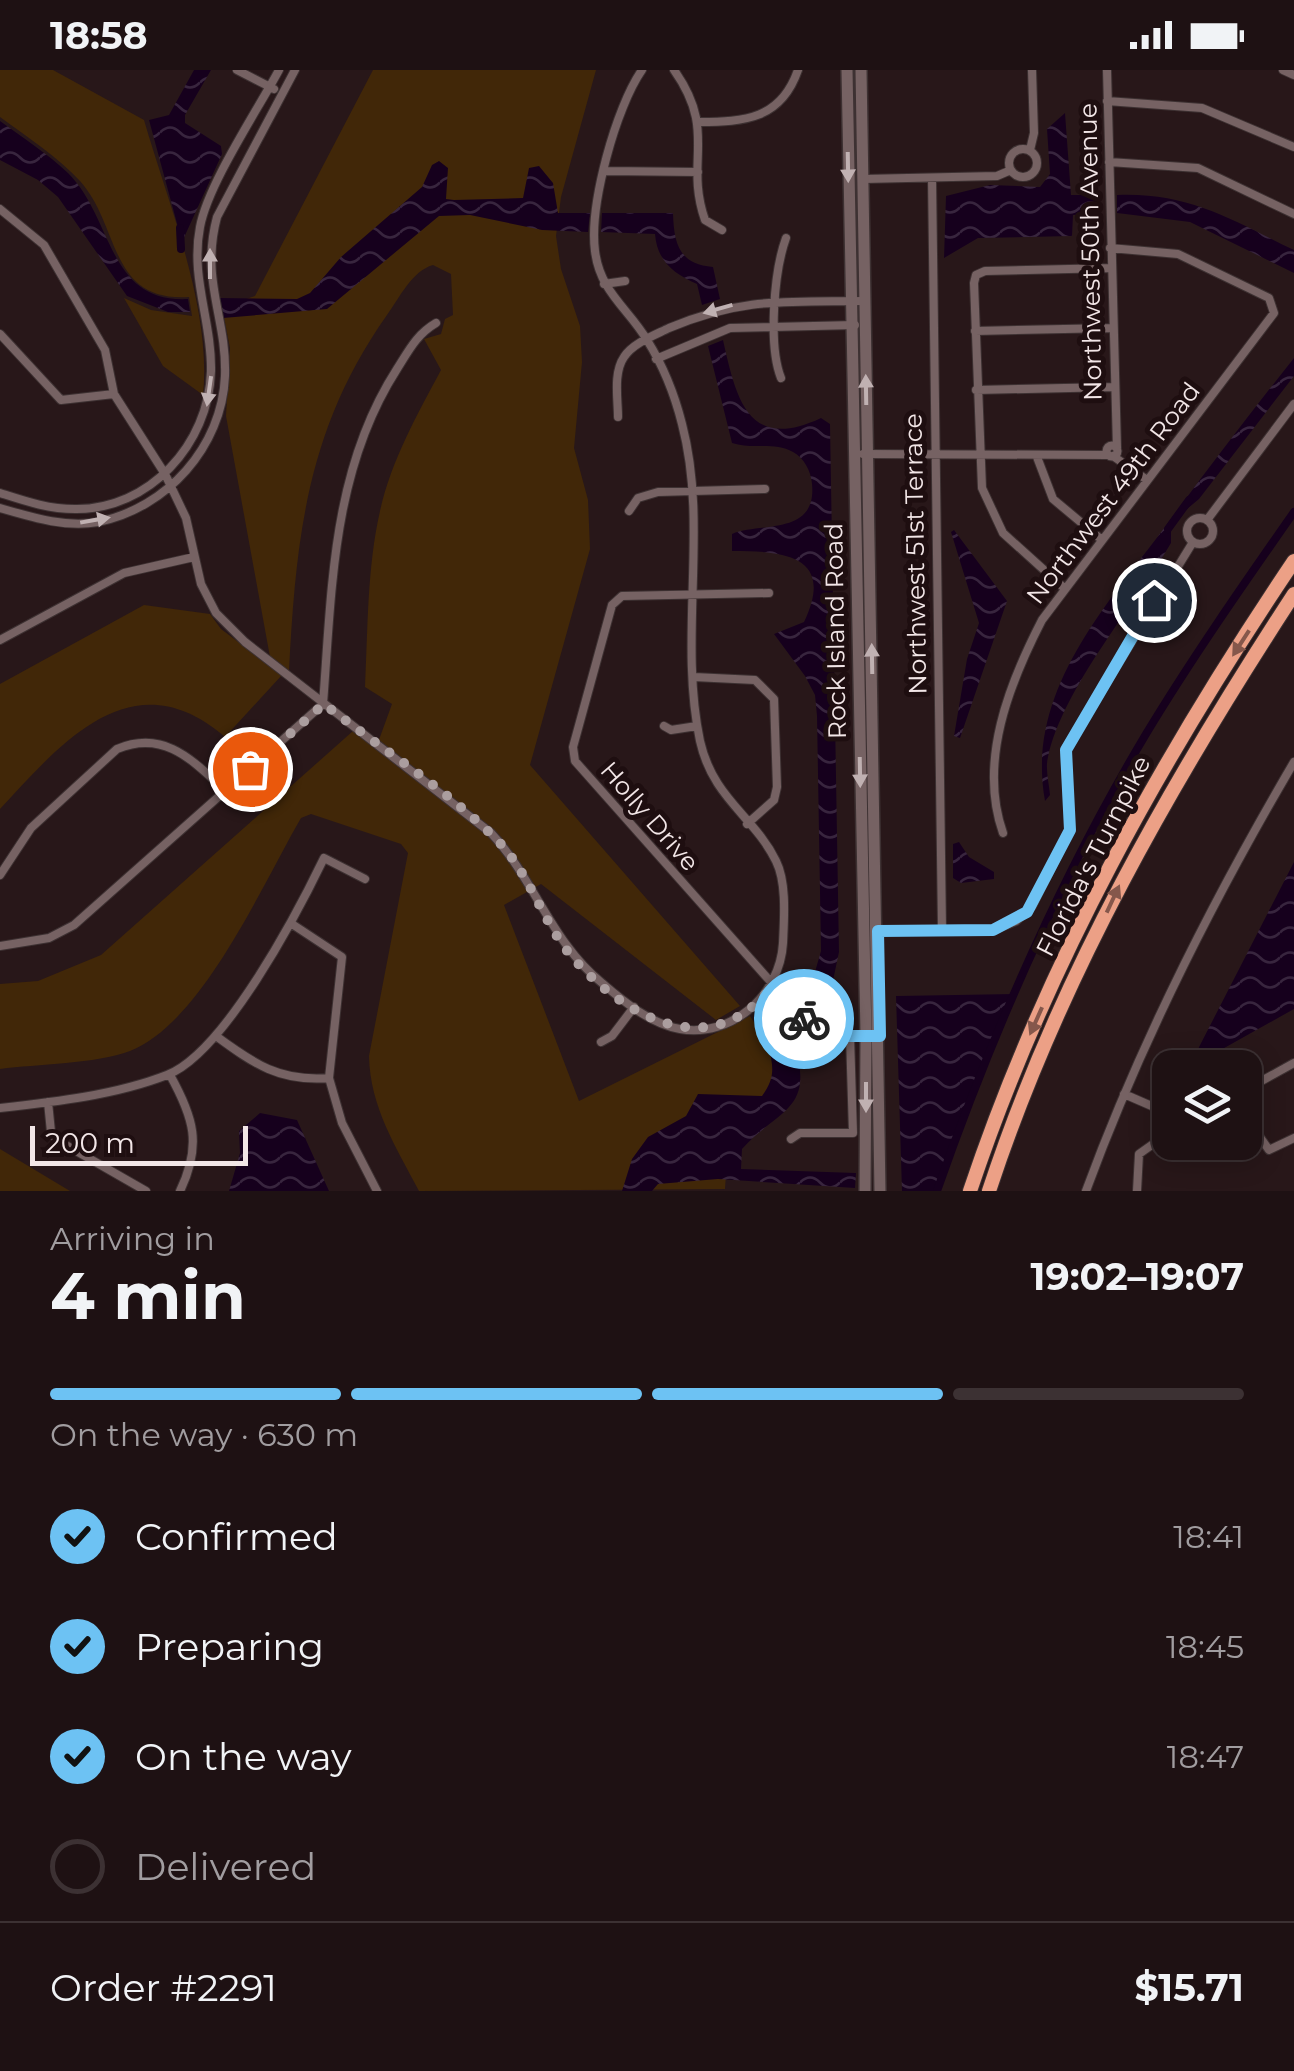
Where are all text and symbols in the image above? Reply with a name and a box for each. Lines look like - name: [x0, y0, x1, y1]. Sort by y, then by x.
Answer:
- text: 18:58: [50, 12, 148, 59]
- street label: Northwest 50th Avenue: [1072, 103, 1108, 401]
- one-way arrow: [840, 152, 856, 184]
- one-way arrow: [202, 247, 218, 279]
- one-way arrow: [702, 302, 733, 318]
- one-way arrow: [858, 374, 874, 406]
- one-way arrow: [200, 376, 216, 407]
- street label: Northwest 49th Road: [1020, 376, 1206, 610]
- street label: Northwest 51st Terrace: [898, 413, 932, 695]
- one-way arrow: [80, 512, 111, 527]
- street label: Rock Island Road: [818, 523, 852, 739]
- pin: [1112, 558, 1197, 643]
- icon: home: [1127, 573, 1182, 628]
- one-way arrow: [1232, 629, 1250, 657]
- one-way arrow: [864, 642, 880, 674]
- pin: [208, 727, 293, 812]
- icon: bag: [223, 742, 278, 797]
- street label: Florida's Turnpike: [1029, 751, 1157, 961]
- street label: Holly Drive: [594, 755, 706, 877]
- one-way arrow: [853, 757, 869, 789]
- one-way arrow: [1105, 885, 1122, 914]
- courier: [754, 969, 854, 1069]
- icon: bike: [777, 992, 832, 1047]
- one-way arrow: [1028, 1006, 1044, 1036]
- map controls: [1152, 1050, 1262, 1160]
- button: layers: [1152, 1050, 1262, 1160]
- one-way arrow: [857, 1082, 873, 1114]
- scale bar: [30, 1121, 248, 1166]
- text: 200 m: [45, 1126, 135, 1160]
- text: Arriving in: [50, 1219, 215, 1258]
- text: 19:02–19:07: [1031, 1253, 1244, 1300]
- text: 4 min: [50, 1256, 246, 1335]
- text: On the way · 630 m: [50, 1415, 358, 1454]
- icon: check: [50, 1509, 105, 1564]
- text: Confirmed: [135, 1513, 338, 1560]
- text: 18:41: [1173, 1517, 1244, 1556]
- icon: check: [50, 1619, 105, 1674]
- text: Preparing: [135, 1623, 324, 1670]
- text: 18:45: [1166, 1627, 1244, 1666]
- icon: check: [50, 1729, 105, 1784]
- text: On the way: [135, 1733, 352, 1780]
- text: 18:47: [1167, 1737, 1244, 1776]
- text: Delivered: [135, 1843, 316, 1890]
- text: Order #2291: [50, 1964, 277, 2011]
- text: $15.71: [1134, 1964, 1244, 2011]

